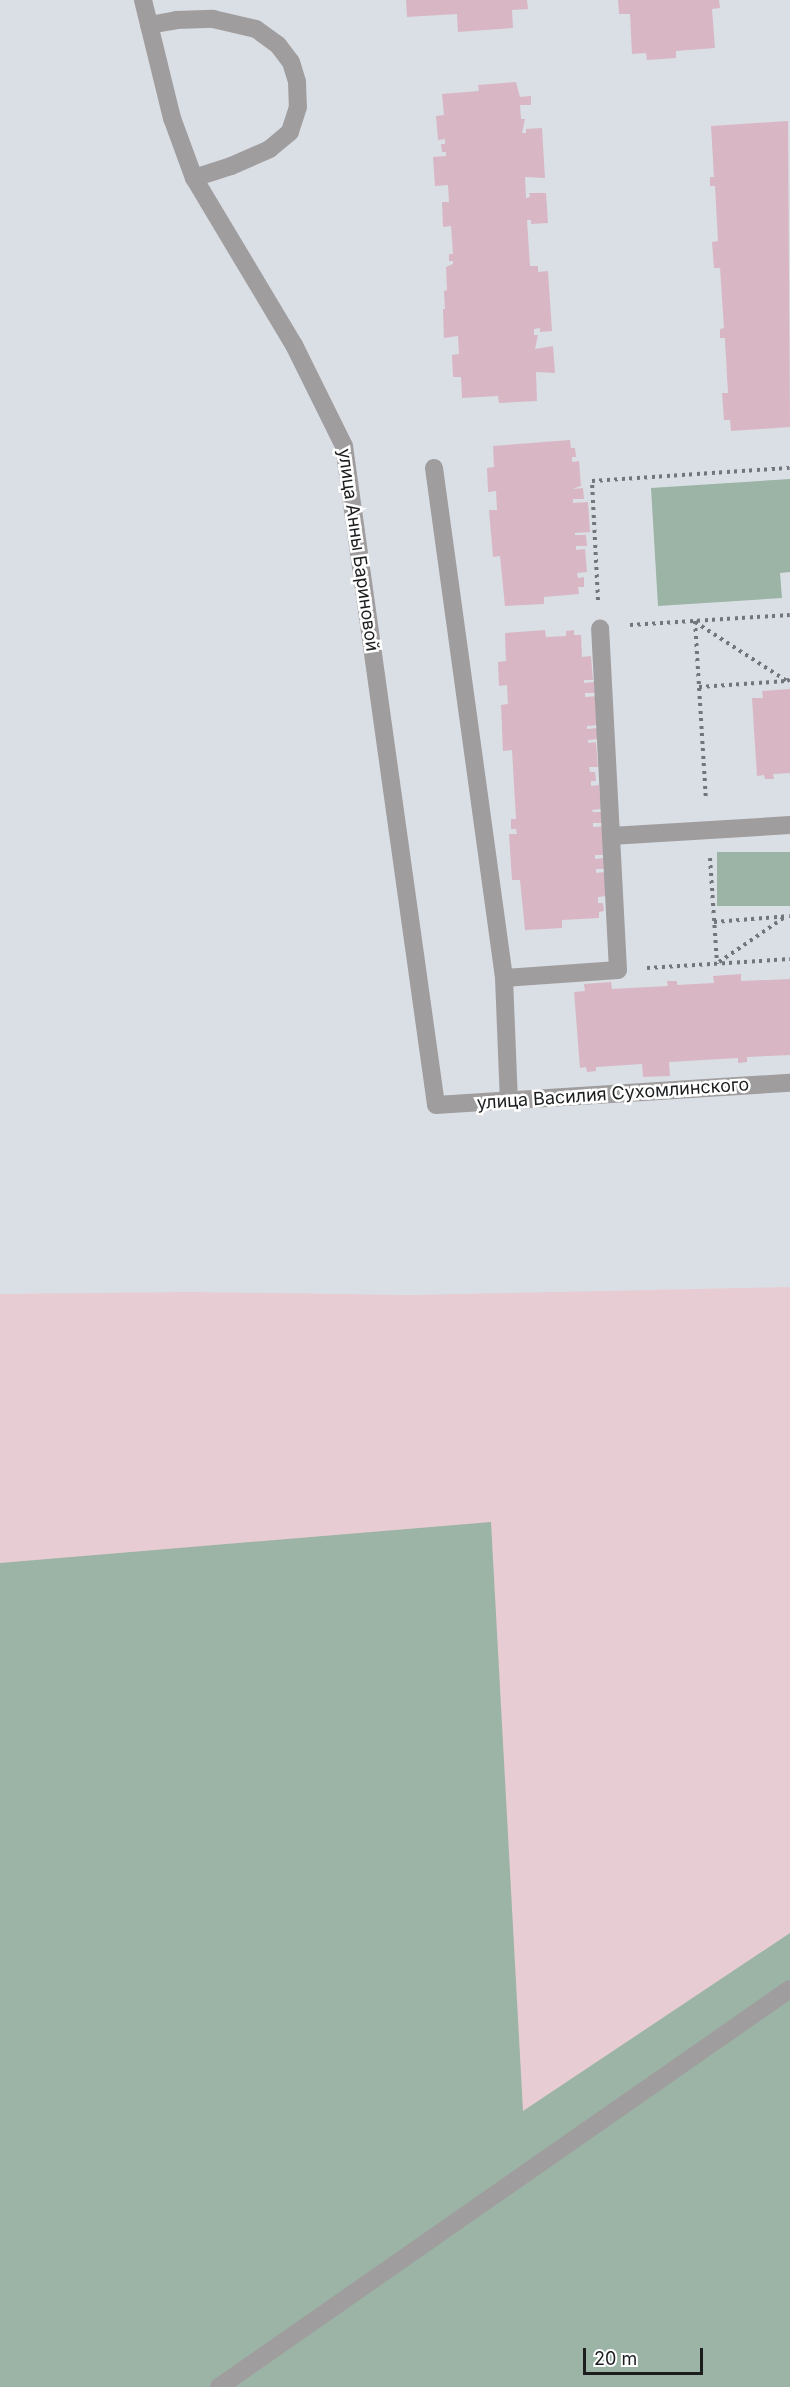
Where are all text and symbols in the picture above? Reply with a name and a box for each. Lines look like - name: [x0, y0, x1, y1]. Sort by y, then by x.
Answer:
- street label: улица Анны Бариновой: [333, 447, 383, 653]
- street label: улица Василия Сухомлинского: [476, 1074, 750, 1114]
- scale bar: [586, 2336, 706, 2374]
- text: 20 m: [594, 2348, 637, 2369]

